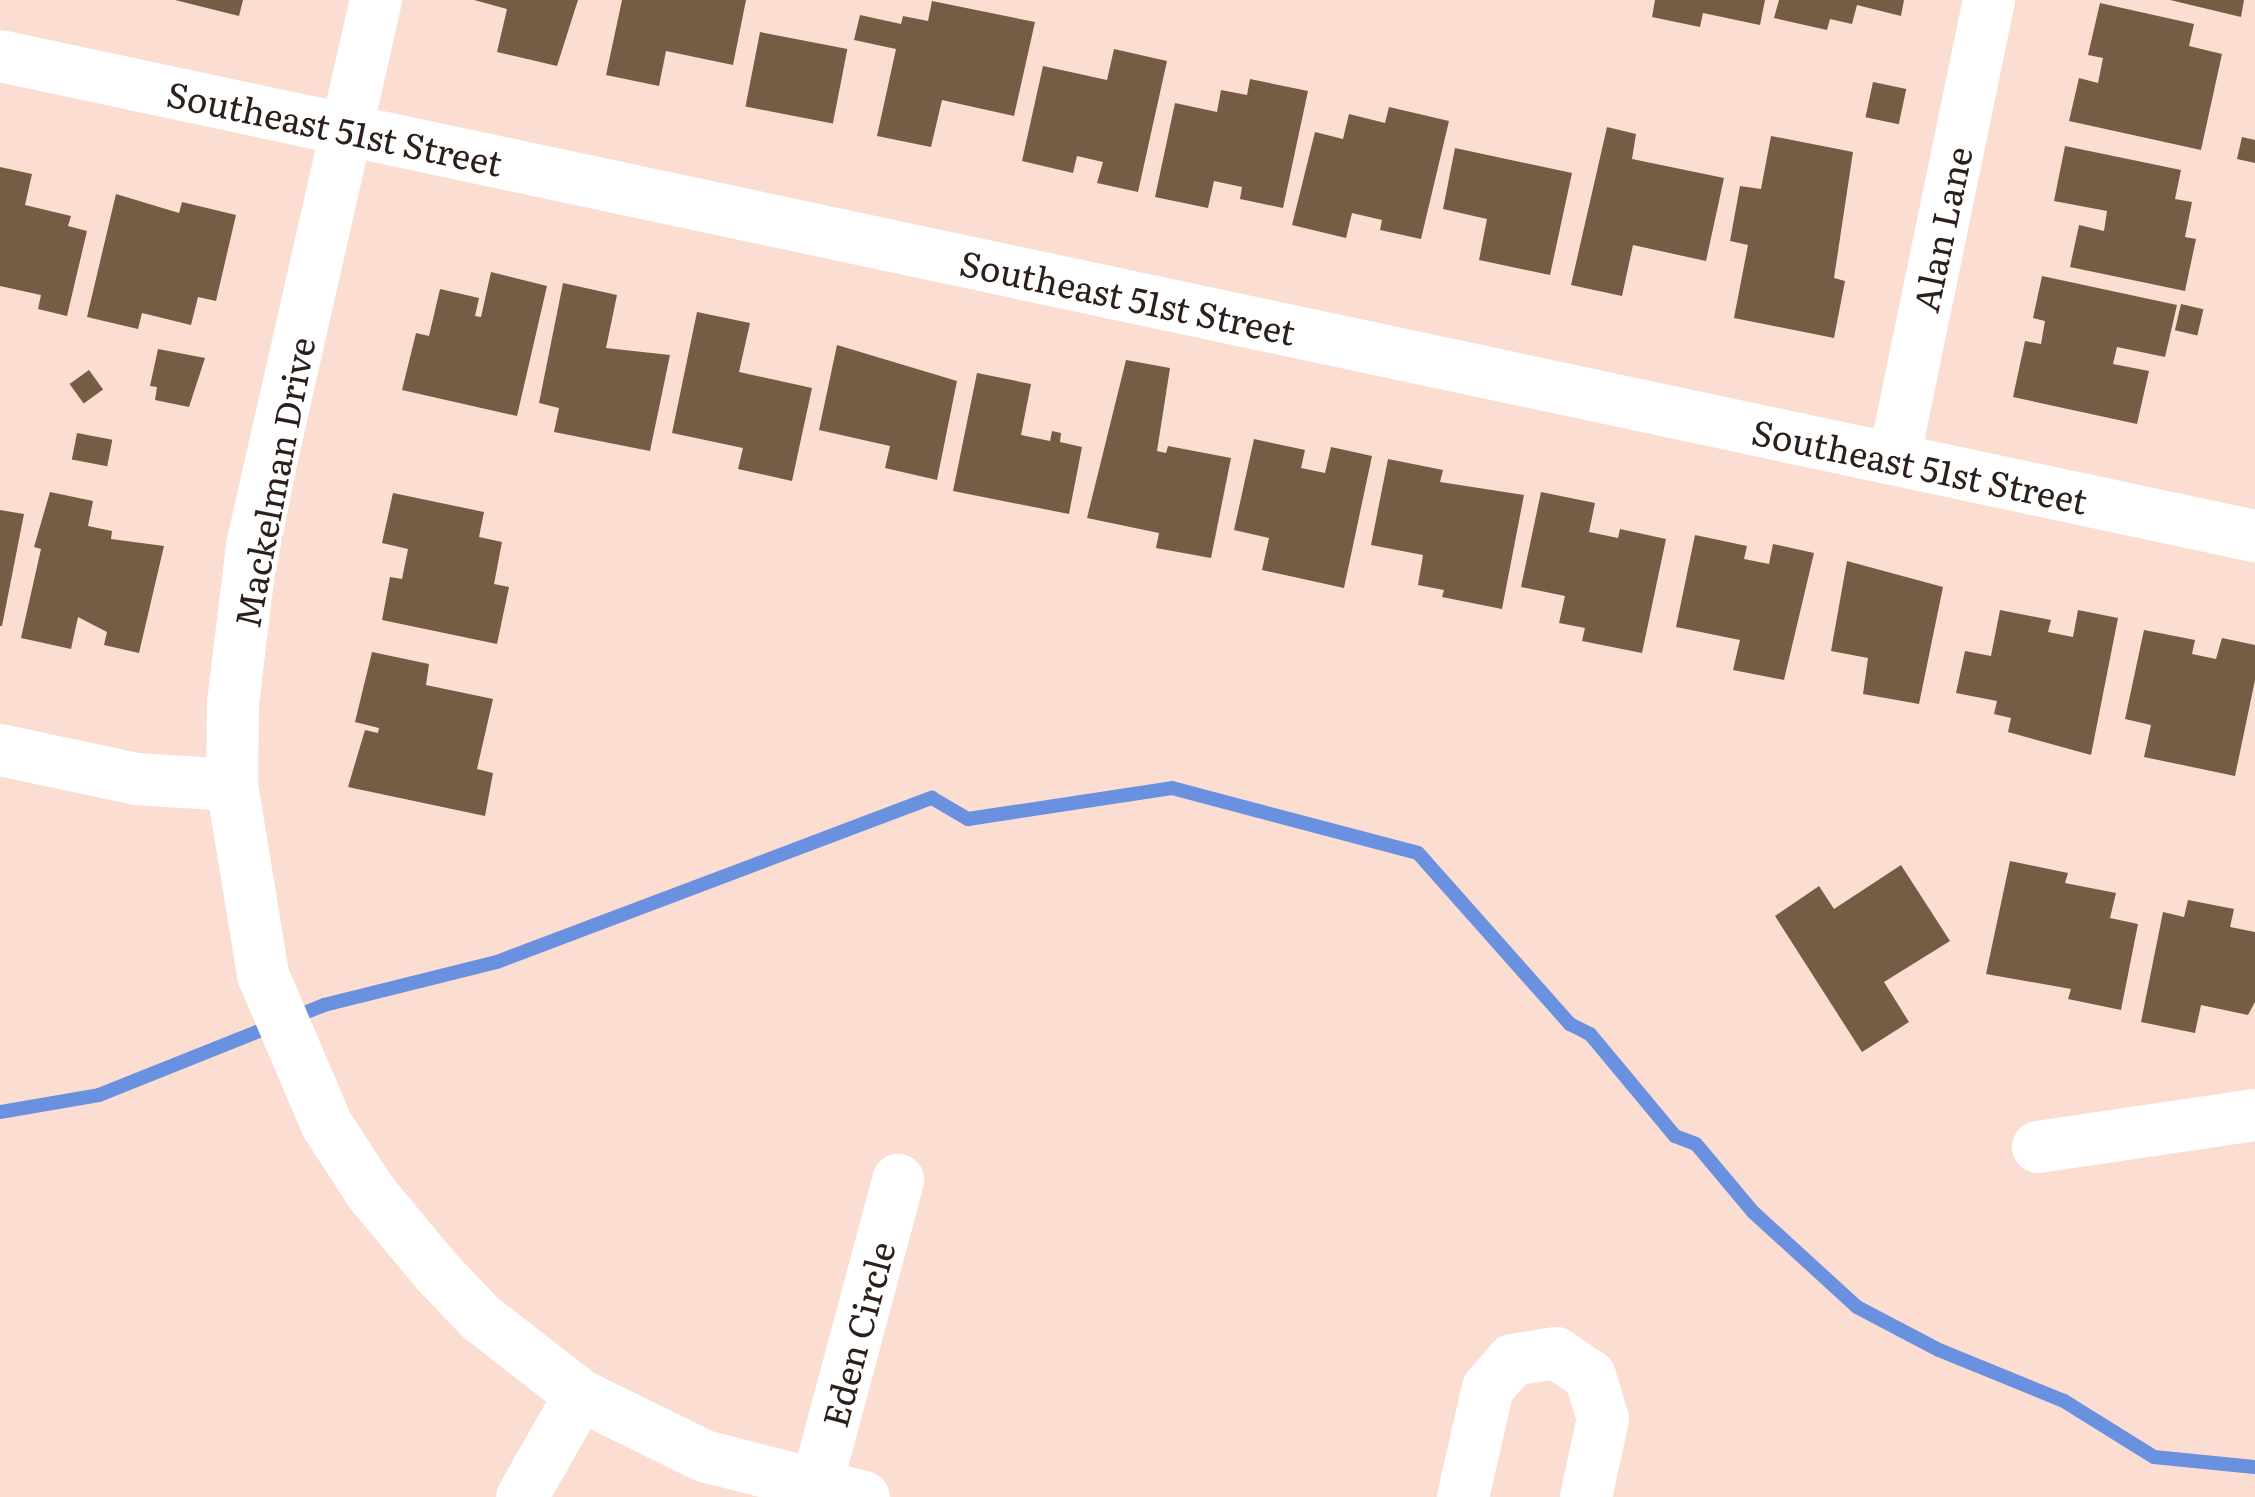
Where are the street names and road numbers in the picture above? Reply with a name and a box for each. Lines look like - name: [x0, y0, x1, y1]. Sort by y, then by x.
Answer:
- street label: Southeast 51st Street: [164, 71, 506, 183]
- street label: Alan Lane: [1903, 142, 1979, 316]
- street label: Southeast 51st Street: [957, 240, 1299, 352]
- street label: Mackelman Drive: [224, 333, 322, 631]
- street label: Southeast 51st Street: [1749, 409, 2091, 521]
- street label: Eden Circle: [812, 1237, 902, 1431]

